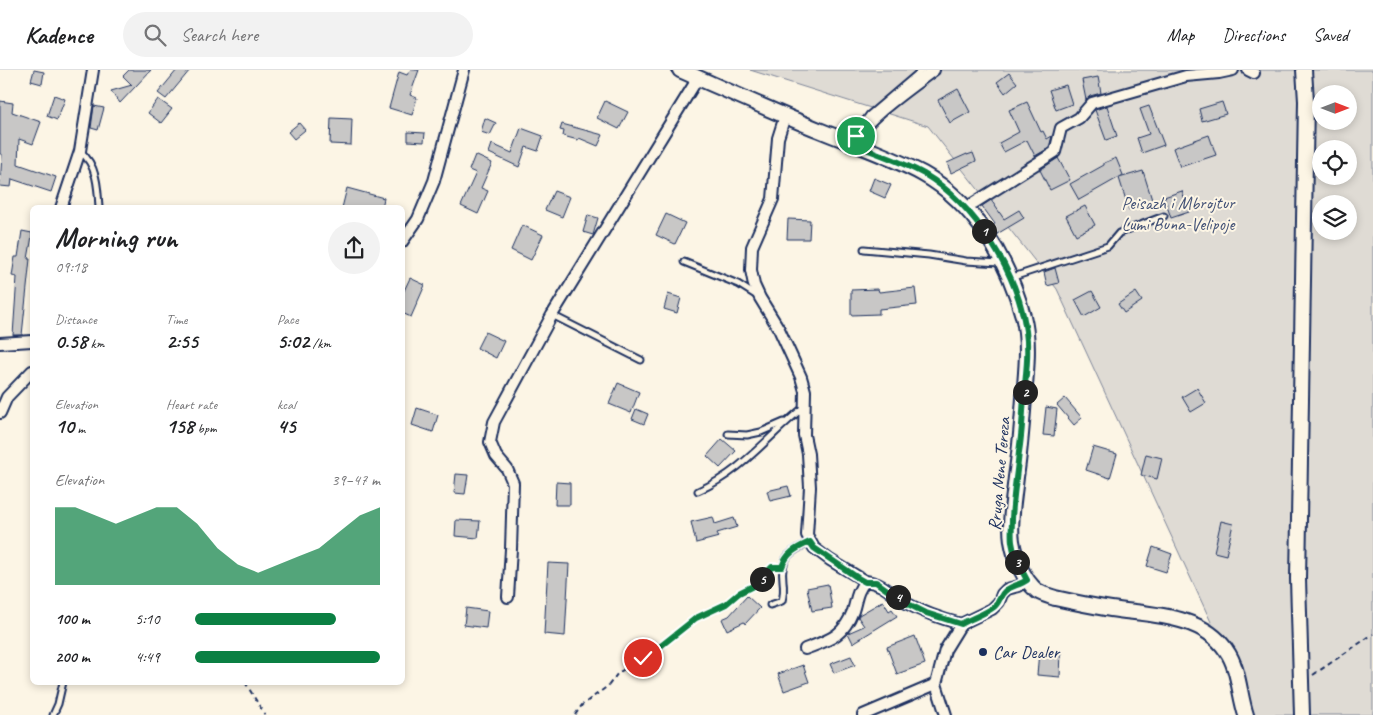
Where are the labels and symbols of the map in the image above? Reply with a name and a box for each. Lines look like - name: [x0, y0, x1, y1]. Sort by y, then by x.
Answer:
- north arrow: [1312, 85, 1358, 130]
- pin: [835, 115, 877, 157]
- park label: Peisazh i Mbrojtur Lumi Buna-Velipoje: [1121, 192, 1236, 235]
- pin: 1: [972, 218, 996, 244]
- pin: 2: [1012, 380, 1038, 404]
- street label: Rruga Nene Tereza: [983, 415, 1015, 532]
- pin: 3: [1004, 550, 1030, 574]
- pin: 5: [750, 566, 774, 592]
- pin: 4: [886, 584, 910, 610]
- pin: [622, 637, 664, 679]
- place label: Car Dealer: [993, 641, 1061, 663]
- marker: Car Dealer: [977, 646, 989, 658]

